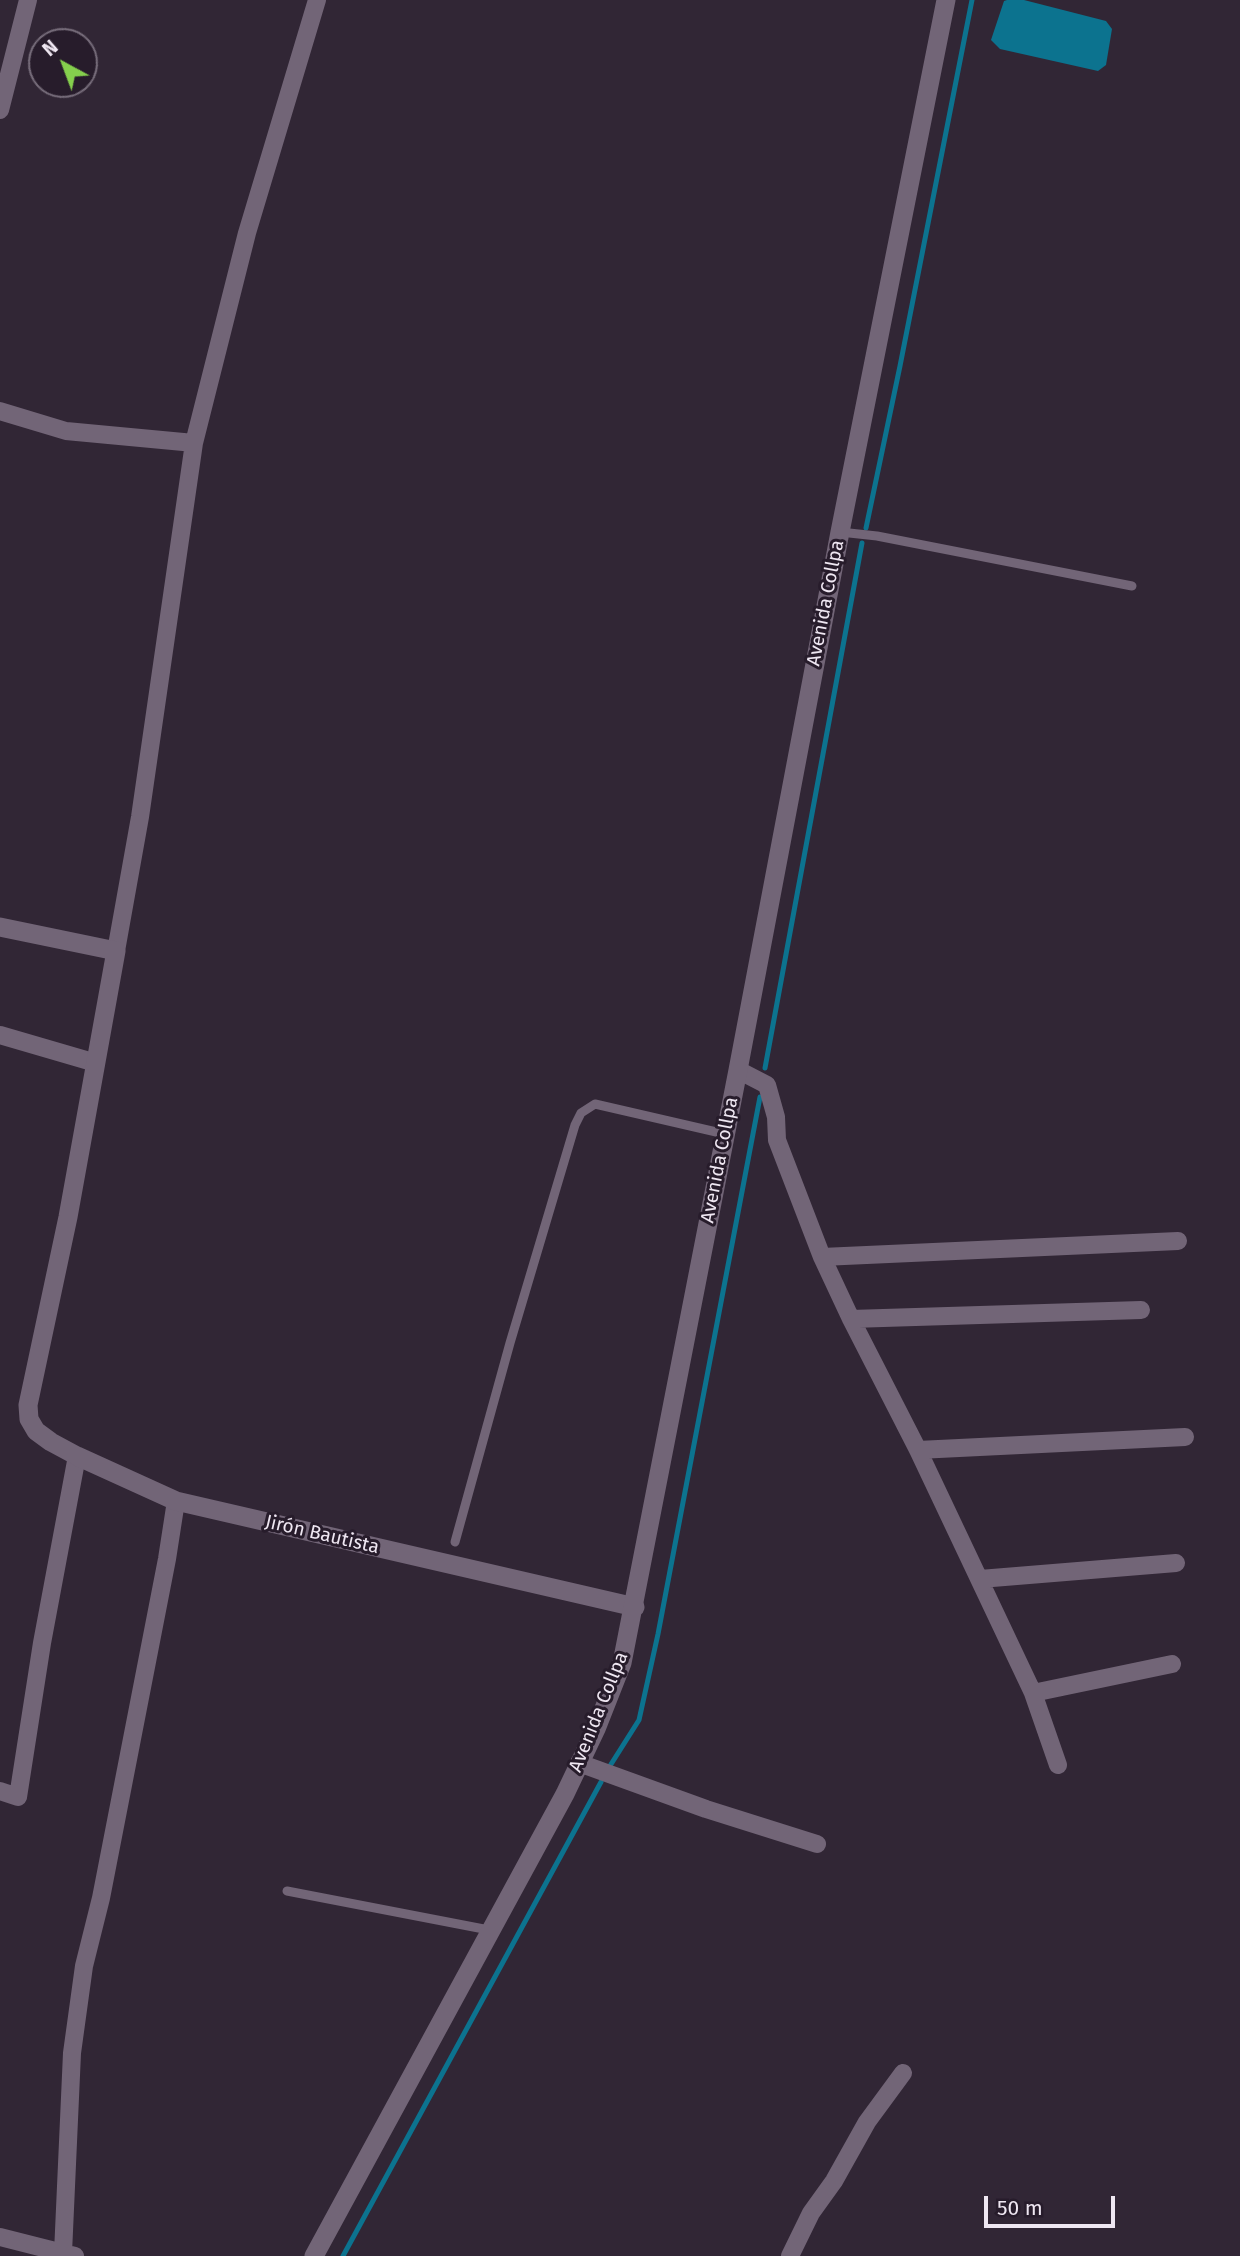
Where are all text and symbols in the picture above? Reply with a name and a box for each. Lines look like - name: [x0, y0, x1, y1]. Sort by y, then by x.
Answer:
- north arrow: [28, 28, 98, 98]
- text: N: [38, 35, 63, 61]
- street label: Avenida Collpa: [803, 538, 849, 668]
- street label: Avenida Collpa: [697, 1095, 743, 1225]
- street label: Jirón Bautista: [263, 1511, 381, 1559]
- street label: Avenida Collpa: [565, 1649, 633, 1775]
- scale bar: [988, 2182, 1119, 2226]
- text: 50 m: [997, 2195, 1043, 2221]

